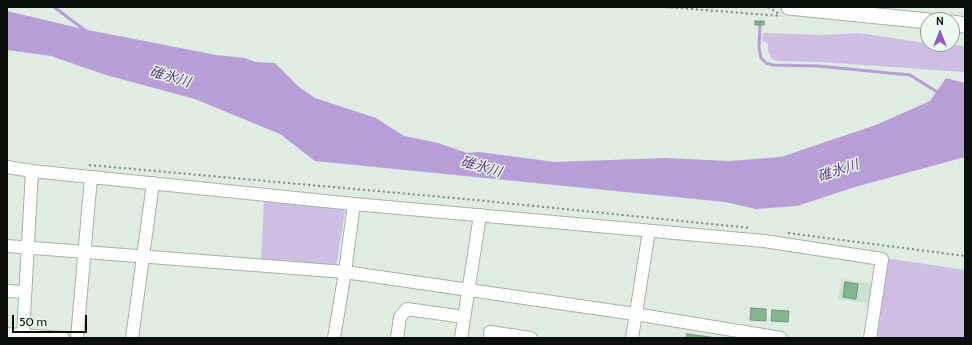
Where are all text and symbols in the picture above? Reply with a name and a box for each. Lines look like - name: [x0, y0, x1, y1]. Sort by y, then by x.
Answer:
- north arrow: [920, 12, 960, 52]
- text: N: [936, 14, 944, 28]
- water label: 碓氷川: [147, 63, 193, 91]
- water label: 碓氷川: [458, 153, 504, 181]
- water label: 碓氷川: [815, 157, 861, 185]
- scale bar: [14, 307, 89, 333]
- text: 50 m: [19, 314, 47, 329]

